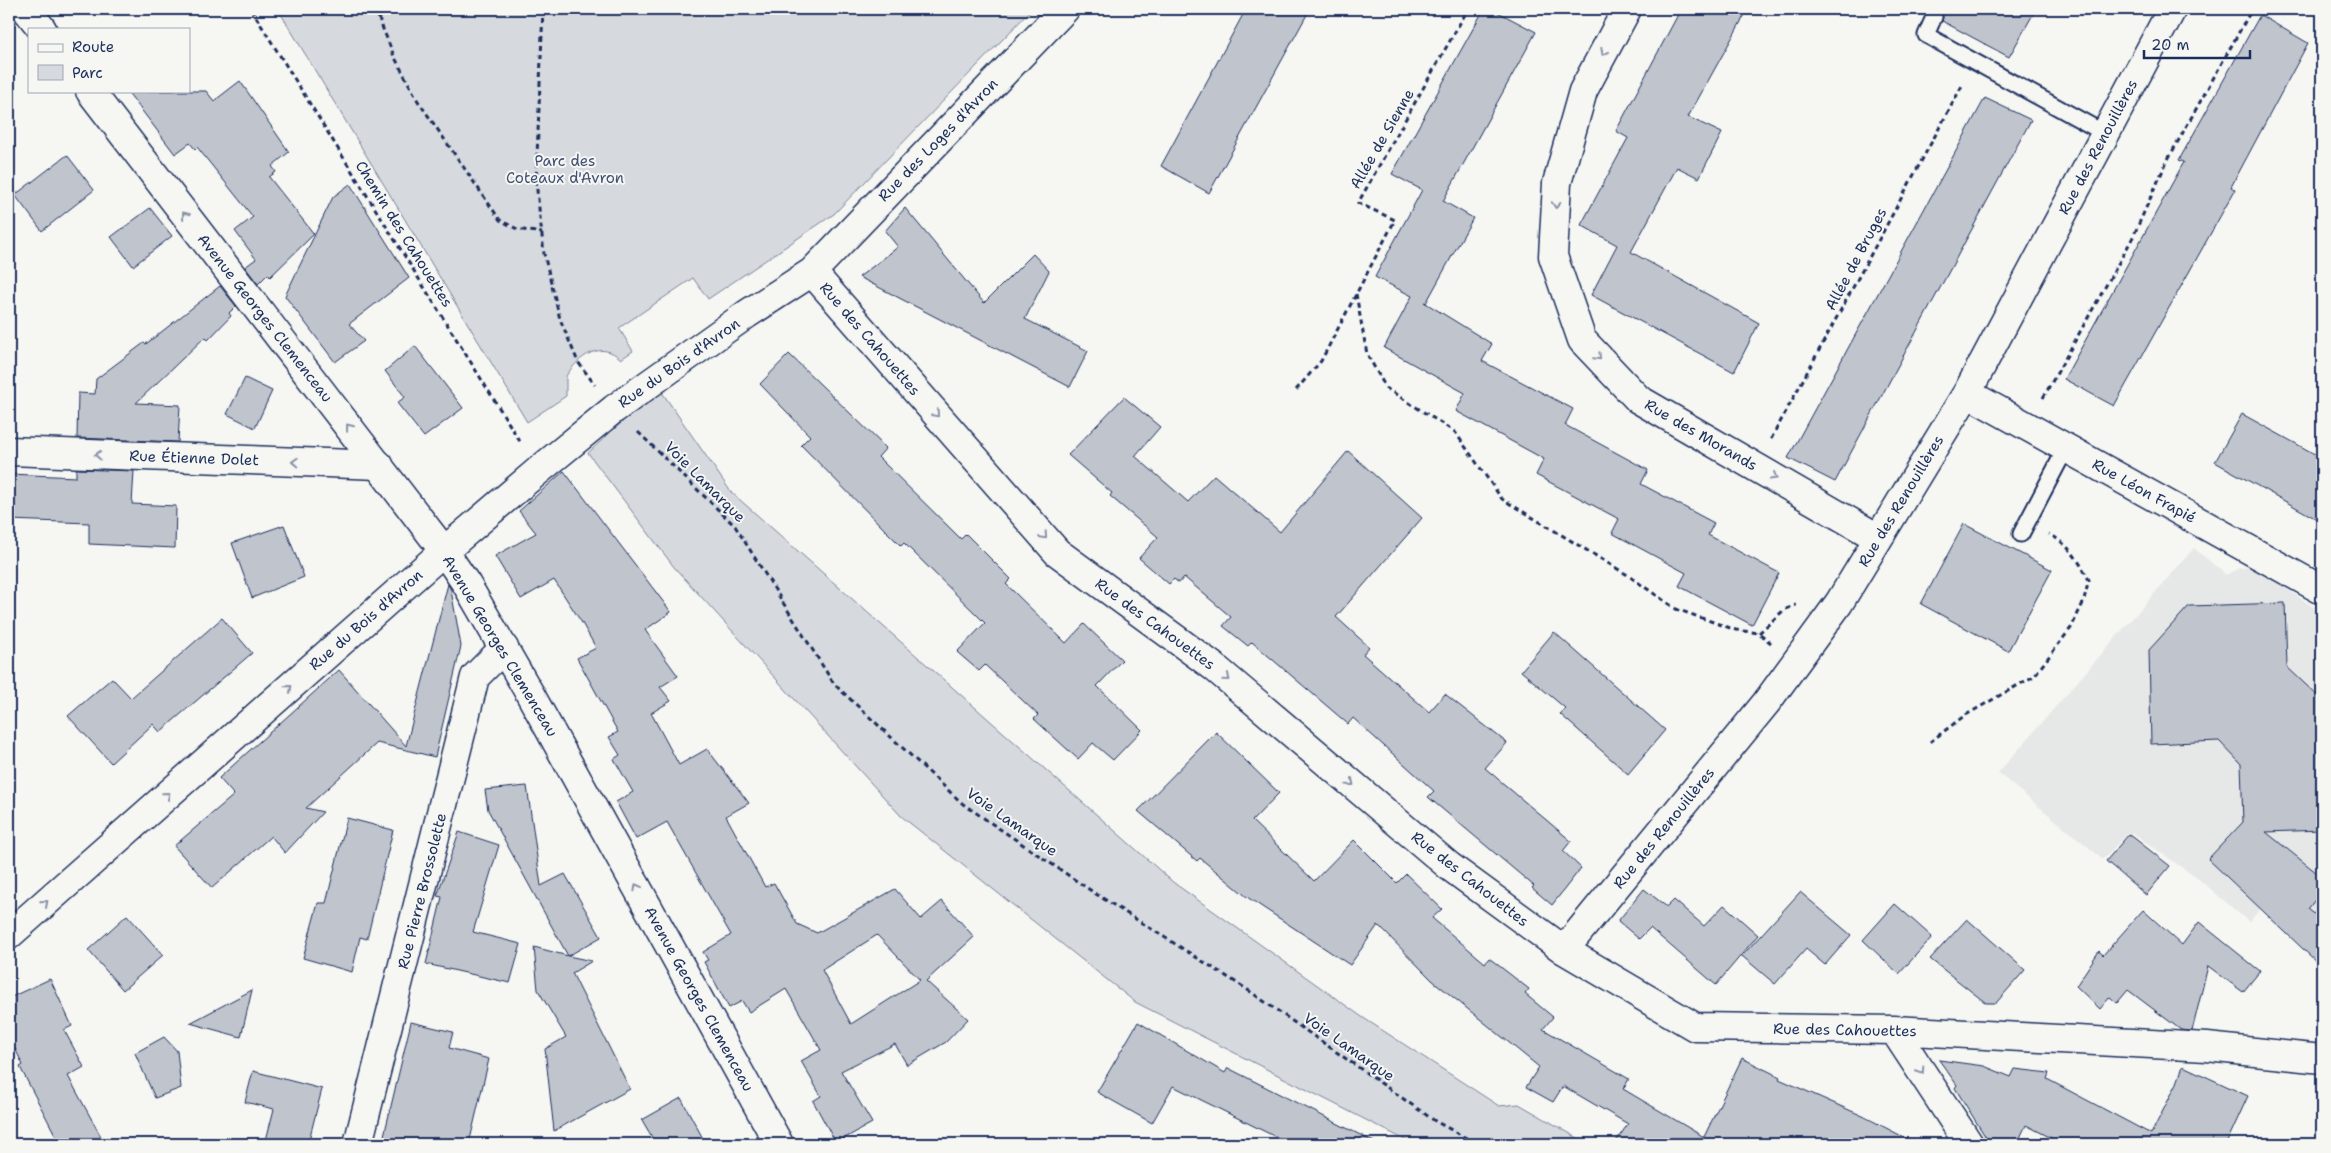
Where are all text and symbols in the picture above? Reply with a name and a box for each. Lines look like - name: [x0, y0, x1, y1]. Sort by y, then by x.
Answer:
- legend: [28, 28, 190, 92]
- scale bar: [2144, 28, 2250, 60]
- text: 20 m: [2151, 35, 2190, 55]
- text: Route: [72, 37, 114, 57]
- one-way arrow: [1600, 47, 1610, 56]
- text: Parc: [72, 63, 103, 83]
- street label: Rue des Loges d'Avron: [874, 74, 1002, 206]
- street label: Rue des Renouillères: [2054, 76, 2142, 218]
- street label: Allée de Sienne: [1345, 85, 1419, 193]
- park label: Parc des Coteaux d'Avron: [506, 151, 624, 188]
- street label: Chemin des Cahouettes: [351, 157, 457, 311]
- one-way arrow: [1551, 202, 1562, 210]
- street label: Allée de Bruges: [1821, 204, 1891, 314]
- one-way arrow: [183, 212, 191, 221]
- street label: Avenue Georges Clemenceau: [193, 230, 337, 406]
- street label: Rue des Cahouettes: [815, 278, 925, 400]
- street label: Rue du Bois d'Avron: [614, 313, 744, 413]
- one-way arrow: [1592, 351, 1601, 360]
- street label: Rue des Morands: [1641, 395, 1761, 475]
- one-way arrow: [930, 409, 939, 418]
- one-way arrow: [346, 424, 354, 433]
- street label: Rue des Renouillères: [1854, 431, 1948, 571]
- street label: Voie Lamarque: [660, 437, 750, 527]
- street label: Rue Étienne Dolet: [129, 445, 259, 470]
- one-way arrow: [93, 449, 101, 460]
- street label: Rue Léon Frapié: [2089, 454, 2199, 528]
- one-way arrow: [291, 457, 298, 467]
- one-way arrow: [1769, 470, 1778, 480]
- one-way arrow: [1038, 531, 1047, 540]
- street label: Avenue Georges Clemenceau: [438, 551, 562, 741]
- street label: Rue du Bois d'Avron: [305, 565, 427, 675]
- street label: Rue des Cahouettes: [1091, 574, 1219, 674]
- one-way arrow: [1222, 672, 1231, 681]
- one-way arrow: [283, 685, 292, 694]
- street label: Rue des Renouillères: [1609, 763, 1719, 893]
- one-way arrow: [1346, 778, 1355, 787]
- street label: Voie Lamarque: [962, 783, 1062, 861]
- one-way arrow: [162, 792, 171, 801]
- street label: Rue Pierre Brossolette: [393, 811, 451, 971]
- street label: Rue des Cahouettes: [1407, 827, 1533, 931]
- one-way arrow: [633, 883, 643, 892]
- one-way arrow: [40, 900, 49, 909]
- street label: Avenue Georges Clemenceau: [640, 903, 758, 1095]
- street label: Voie Lamarque: [1299, 1008, 1399, 1086]
- street label: Rue des Cahouettes: [1773, 1019, 1917, 1041]
- one-way arrow: [1915, 1065, 1924, 1074]

